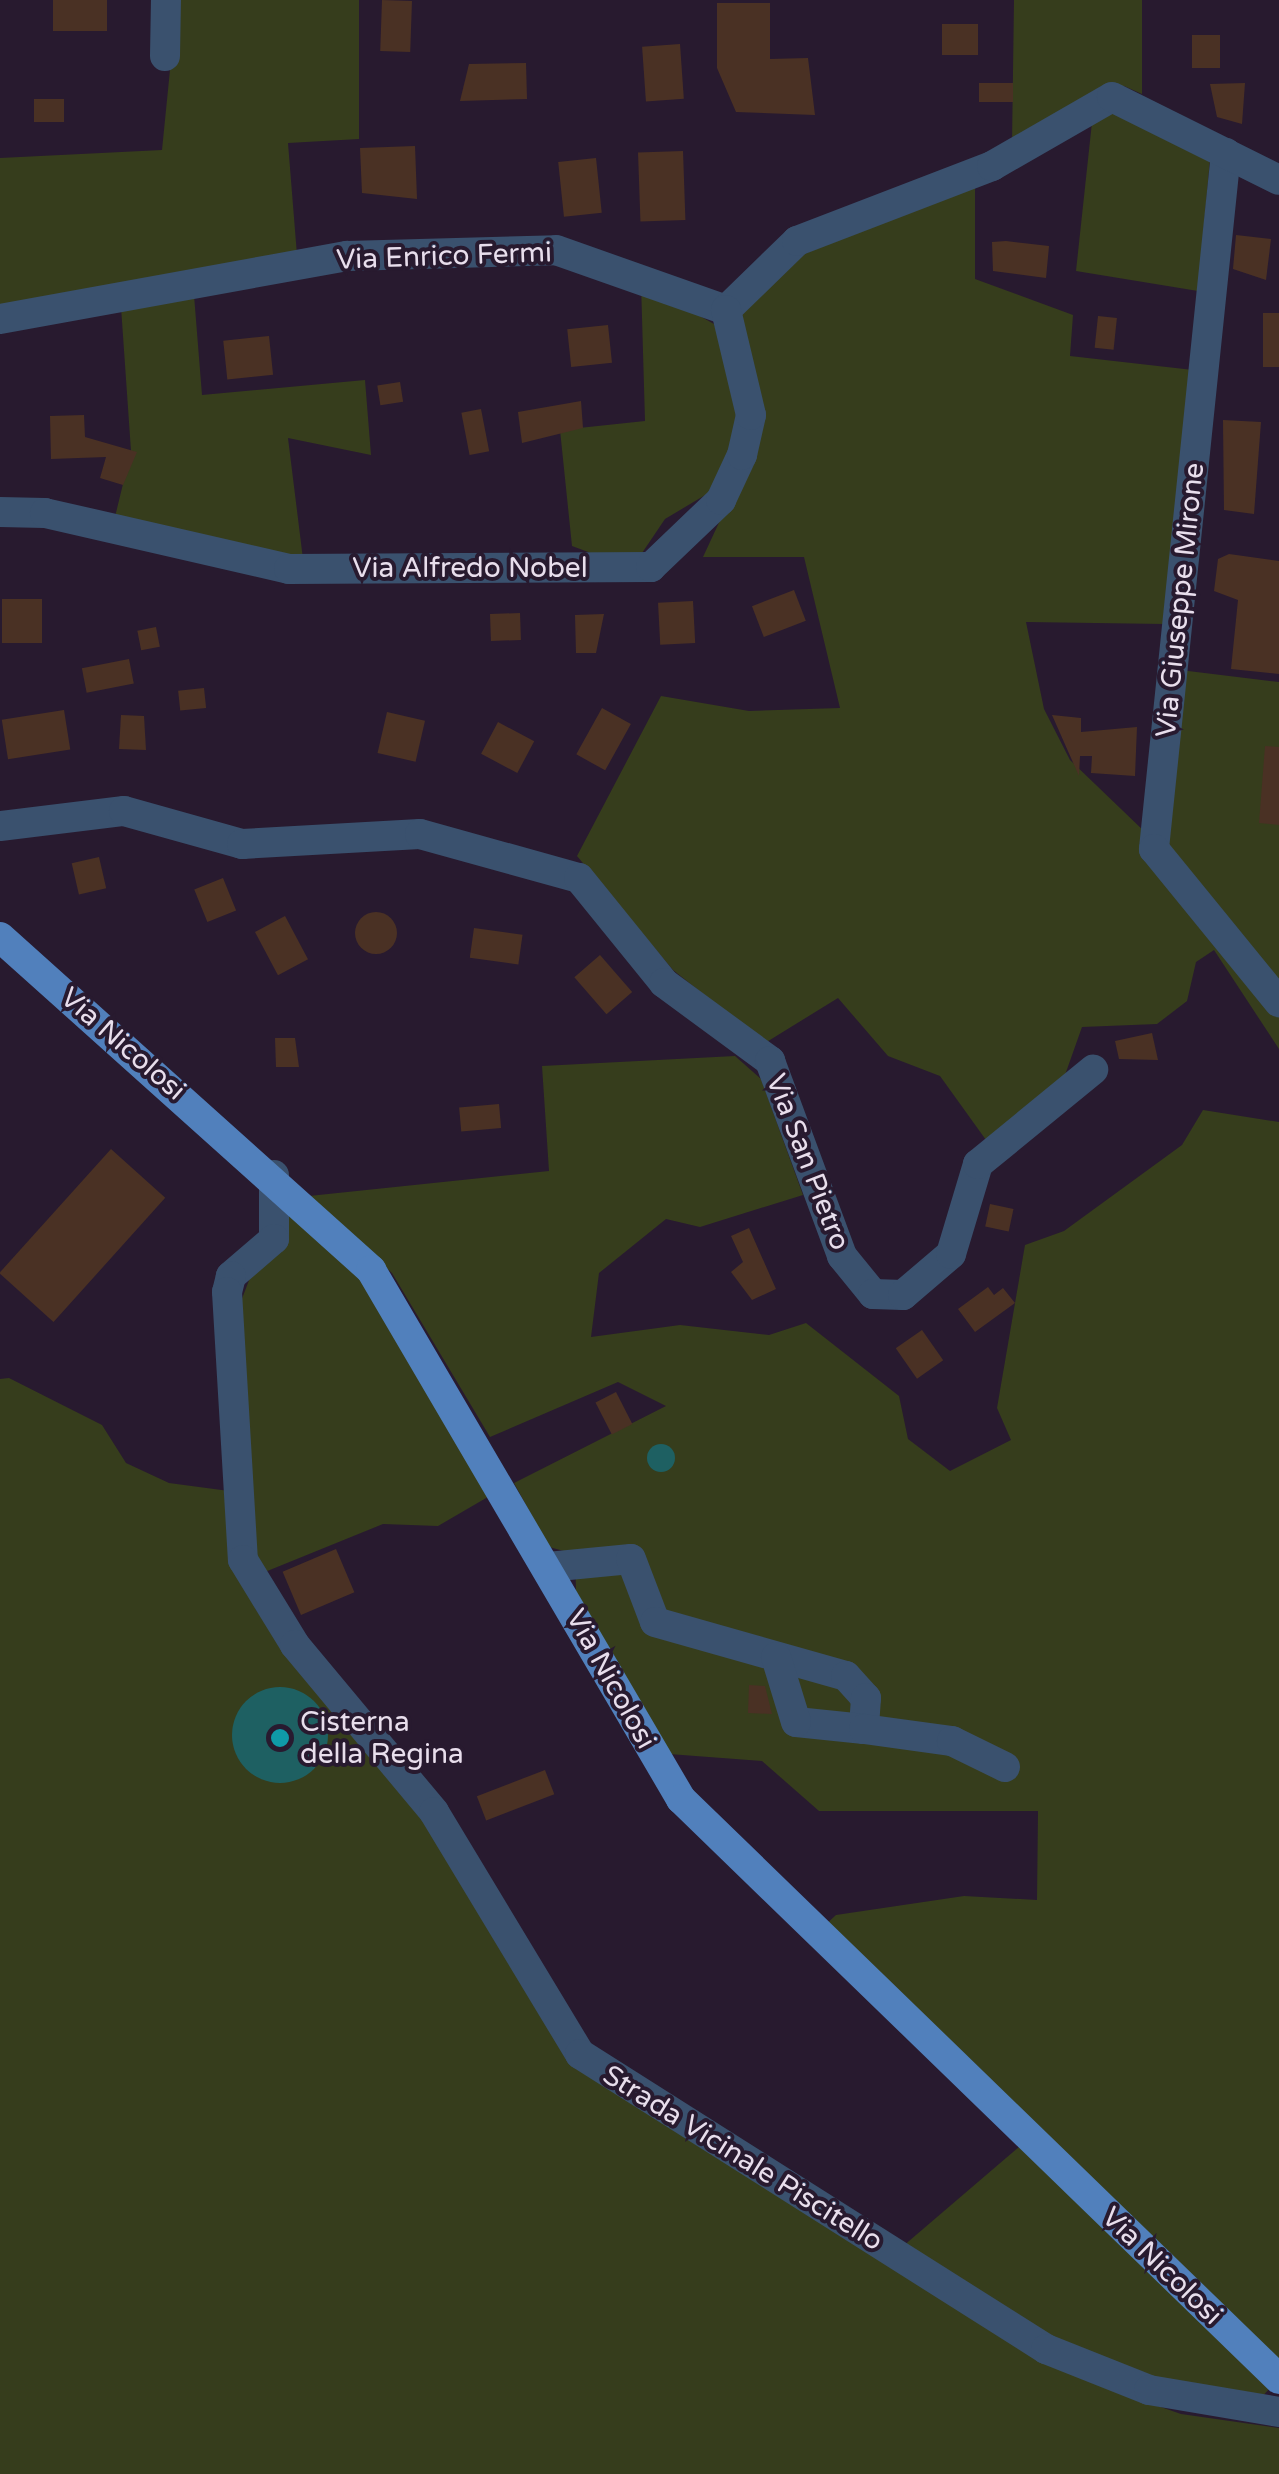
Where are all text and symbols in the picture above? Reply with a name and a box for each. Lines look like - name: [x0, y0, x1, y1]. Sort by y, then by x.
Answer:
- street label: Via Enrico Fermi: [336, 235, 552, 277]
- street label: Via Giuseppe Mirone: [1149, 461, 1211, 739]
- street label: Via Alfredo Nobel: [352, 551, 588, 585]
- street label: Via Nicolosi: [54, 981, 192, 1107]
- street label: Via San Pietro: [759, 1069, 857, 1255]
- street label: Via Nicolosi: [559, 1603, 663, 1755]
- place label: Cisterna della Regina: [300, 1705, 464, 1771]
- marker: Cisterna della Regina: [269, 1727, 291, 1749]
- street label: Strada Vicinale Piscitello: [597, 2058, 889, 2258]
- street label: Via Nicolosi: [1095, 2200, 1229, 2332]

